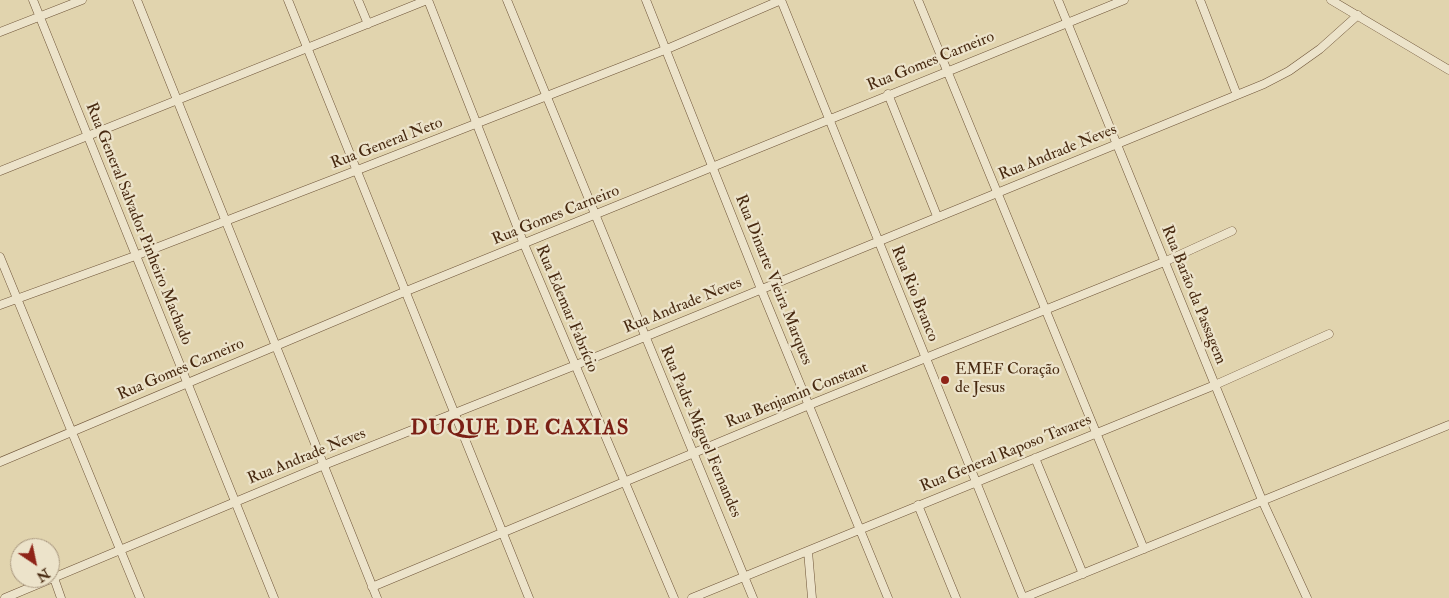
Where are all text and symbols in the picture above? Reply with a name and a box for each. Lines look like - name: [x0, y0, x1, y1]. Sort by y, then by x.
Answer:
- street label: Rua Gomes Carneiro: [865, 28, 997, 96]
- street label: Rua General Salvador Pinheiro Machado: [80, 100, 196, 348]
- street label: Rua General Neto: [328, 114, 446, 174]
- street label: Rua Andrade Neves: [996, 121, 1120, 185]
- street label: Rua Gomes Carneiro: [490, 182, 622, 250]
- street label: Rua Dinarte Vieira Marques: [730, 192, 816, 368]
- street label: Rua Barão da Passagem: [1156, 223, 1230, 367]
- street label: Rua Edemar Fabrício: [531, 242, 601, 376]
- street label: Rua Rio Branco: [886, 243, 942, 345]
- street label: Rua Andrade Neves: [621, 274, 745, 338]
- street label: Rua Gomes Carneiro: [115, 335, 247, 405]
- street label: Rua Padre Miguel Fernandes: [655, 343, 745, 521]
- street label: Rua Benjamin Constant: [723, 359, 871, 433]
- place label: EMEF Coração de Jesus: [955, 361, 1060, 399]
- marker: EMEF Coração de Jesus: [939, 374, 951, 386]
- street label: Rua General Raposo Tavares: [918, 411, 1094, 497]
- district label: DUQUE DE CAXIAS: [409, 416, 631, 442]
- street label: Rua Andrade Neves: [245, 425, 369, 489]
- north arrow: [10, 538, 60, 588]
- text: N: [33, 564, 53, 586]

